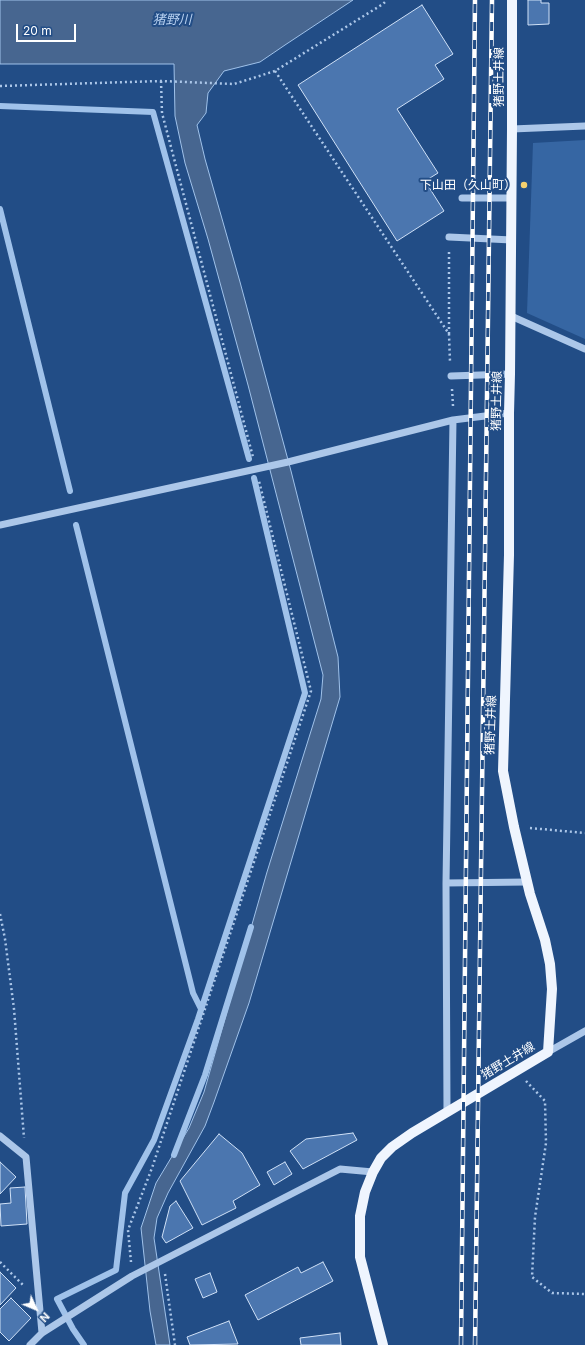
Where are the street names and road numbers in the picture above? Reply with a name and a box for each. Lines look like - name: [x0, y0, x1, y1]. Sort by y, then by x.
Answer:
- street label: 猪野土井線: [492, 47, 506, 107]
- street label: 猪野土井線: [489, 371, 505, 431]
- street label: 猪野土井線: [483, 695, 499, 755]
- street label: 猪野土井線: [479, 1039, 537, 1083]

